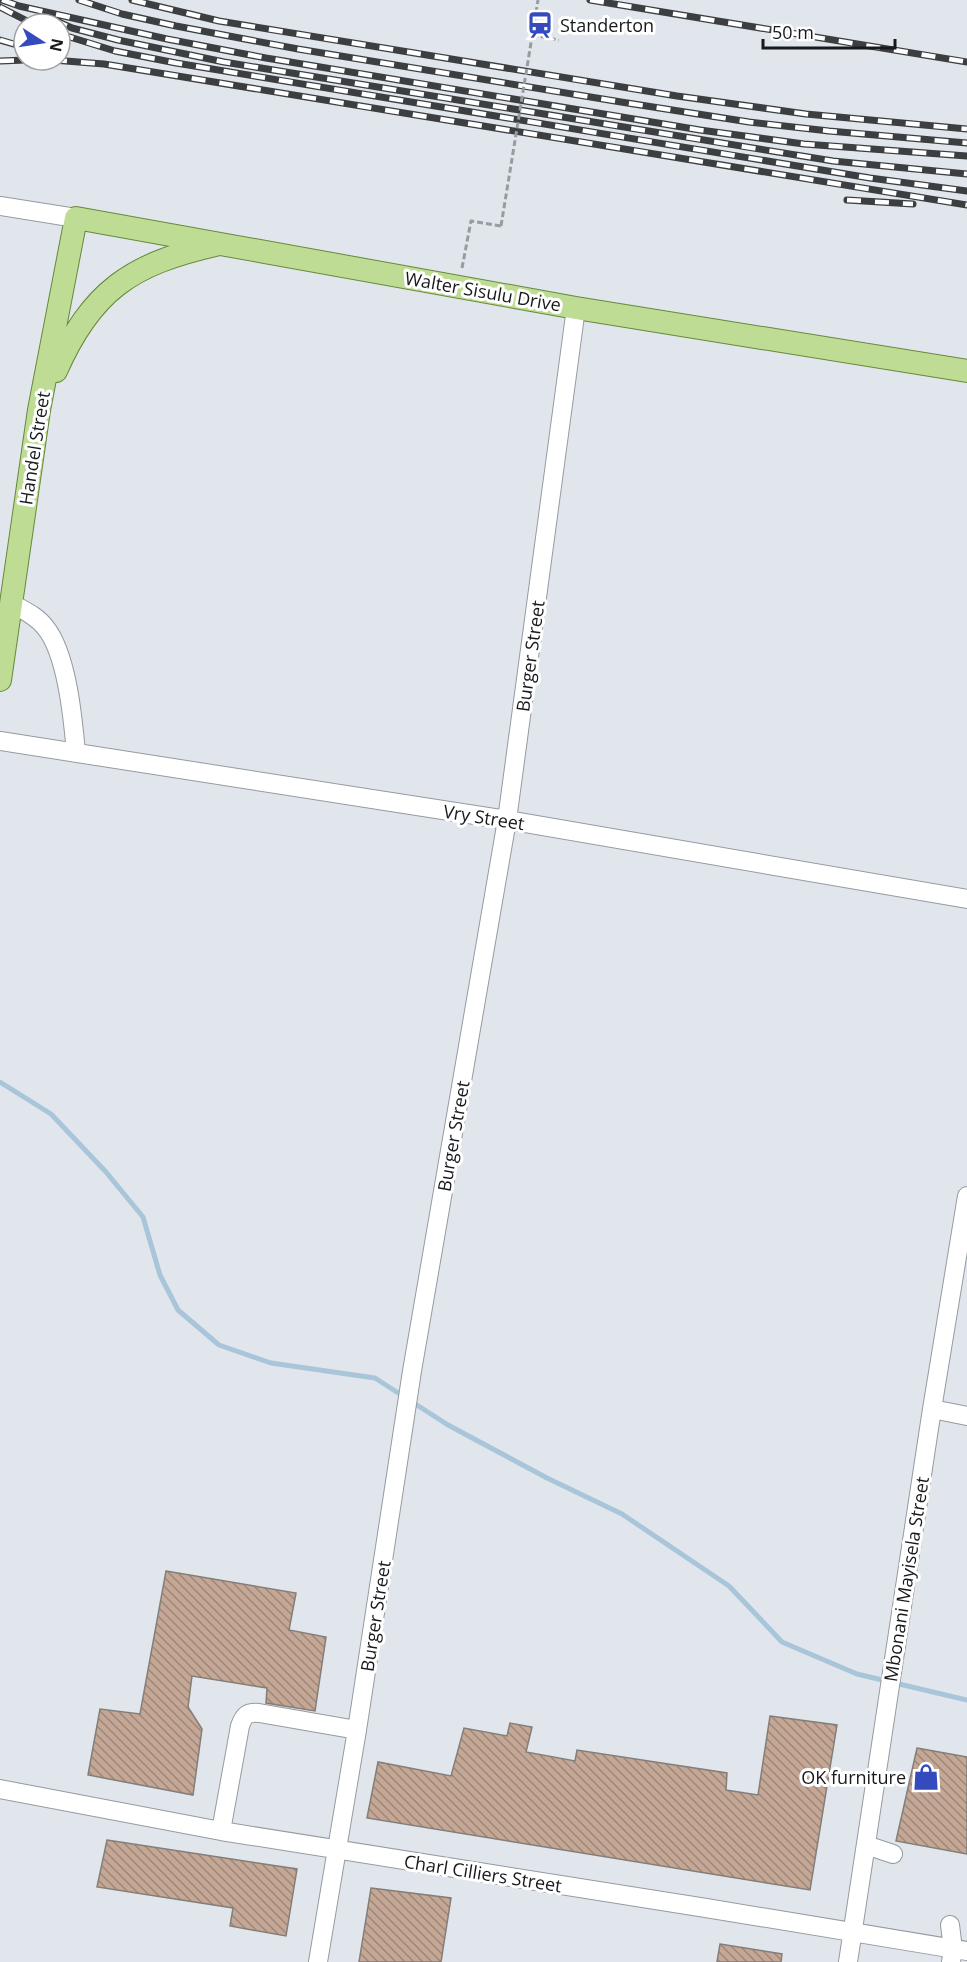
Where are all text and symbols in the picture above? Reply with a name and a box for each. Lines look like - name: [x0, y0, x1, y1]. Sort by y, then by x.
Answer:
- station icon: Standerton: [525, 10, 555, 40]
- north arrow: [12, 12, 72, 72]
- scale bar: [763, 12, 895, 50]
- place label: Standerton: [560, 13, 654, 37]
- text: 50 m: [772, 20, 814, 44]
- text: N: [45, 36, 69, 54]
- street label: Walter Sisulu Drive: [403, 265, 563, 317]
- street label: Handel Street: [13, 389, 55, 507]
- street label: Burger Street: [510, 599, 550, 713]
- street label: Vry Street: [442, 799, 526, 835]
- street label: Burger Street: [431, 1079, 475, 1193]
- street label: Mbonani Mayisela Street: [878, 1475, 934, 1683]
- street label: Burger Street: [354, 1559, 396, 1673]
- shop icon: OK furniture: [911, 1762, 941, 1792]
- place label: OK furniture: [801, 1765, 906, 1789]
- street label: Charl Cilliers Street: [402, 1849, 564, 1897]

